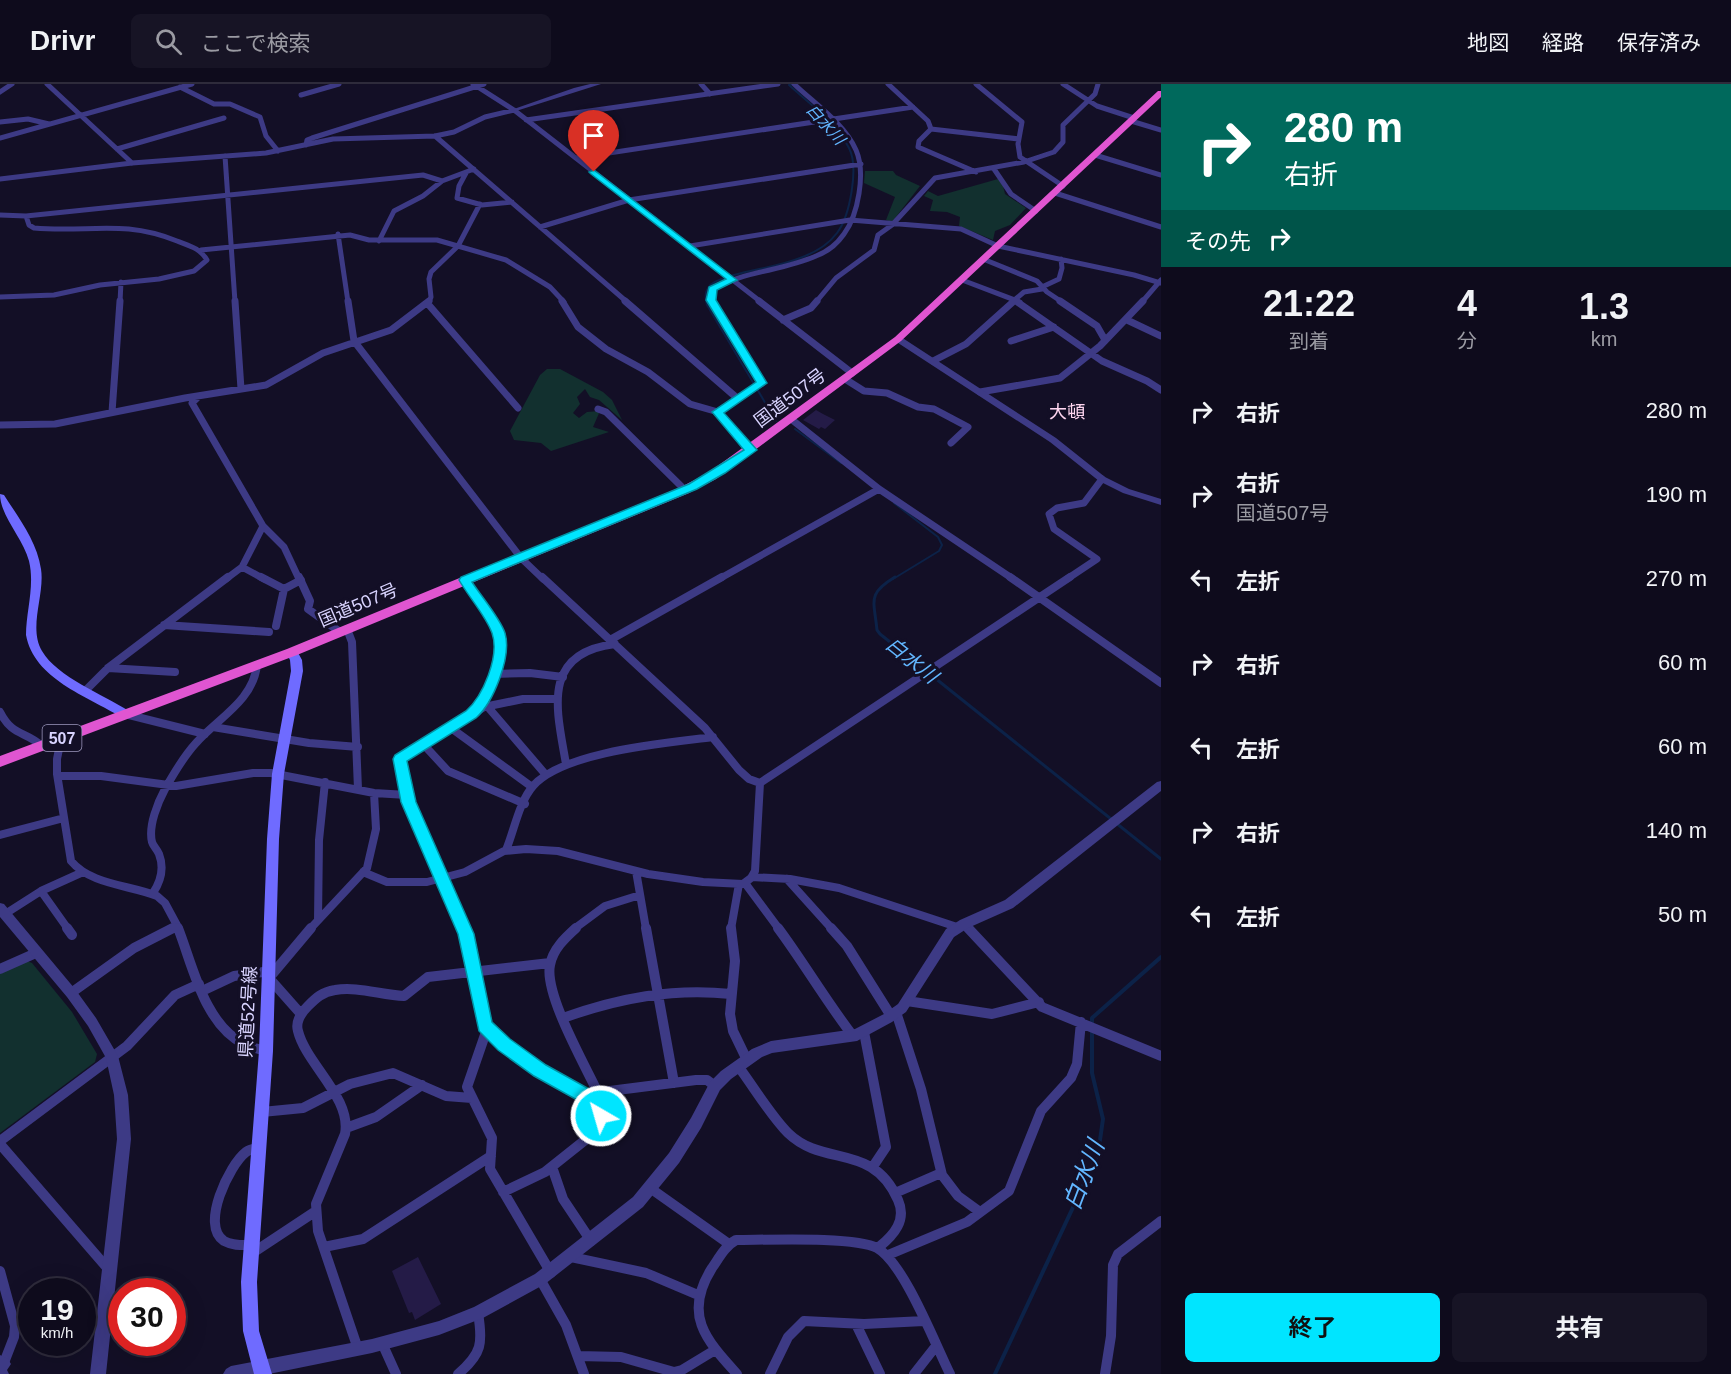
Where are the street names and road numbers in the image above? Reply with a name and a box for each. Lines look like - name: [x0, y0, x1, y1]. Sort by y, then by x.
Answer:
- street label: 国道507号: [750, 365, 830, 431]
- street label: 国道507号: [315, 579, 401, 631]
- road number: 507: [42, 725, 82, 751]
- street label: 県道52号線: [236, 966, 260, 1058]

